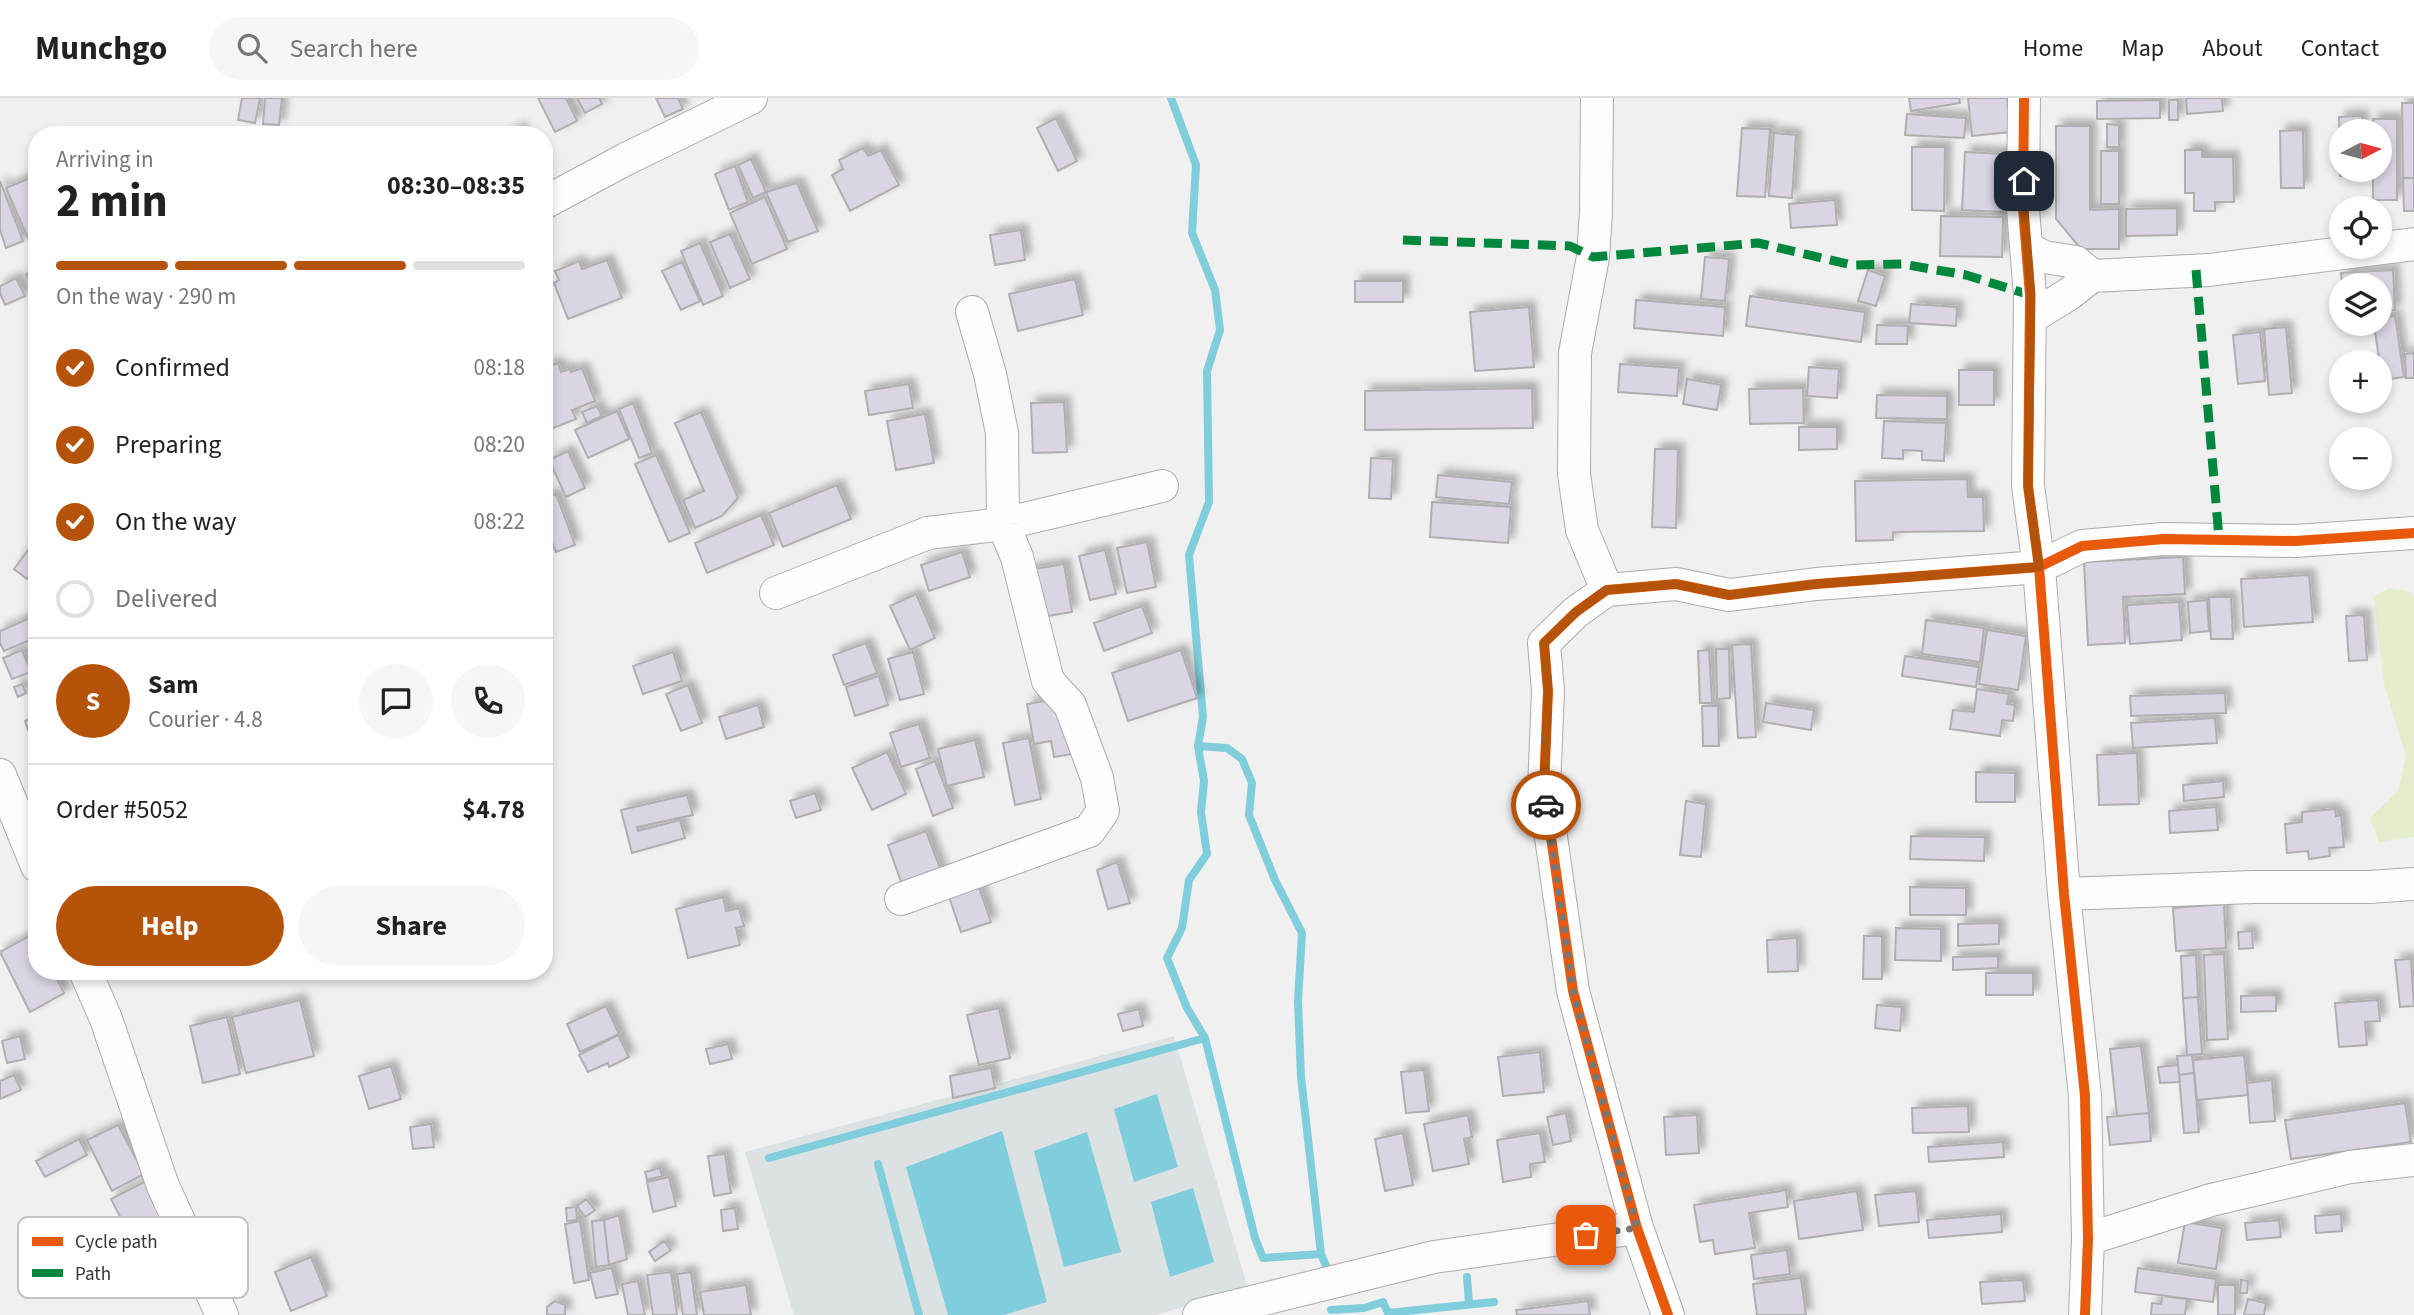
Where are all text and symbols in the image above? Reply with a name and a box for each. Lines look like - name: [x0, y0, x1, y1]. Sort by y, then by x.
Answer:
- search box: [209, 17, 699, 80]
- text: Munchgo: [35, 25, 167, 72]
- icon: search: [233, 29, 271, 67]
- text: Search here: [289, 30, 418, 67]
- text: Home: [2023, 31, 2083, 66]
- text: Map: [2121, 31, 2164, 66]
- text: About: [2202, 31, 2263, 66]
- text: Contact: [2301, 31, 2379, 66]
- north arrow: [2329, 119, 2392, 182]
- map controls: [2329, 119, 2392, 490]
- text: Arriving in: [56, 143, 154, 176]
- pin: [1994, 151, 2054, 211]
- icon: home: [2005, 162, 2043, 200]
- text: 08:30–08:35: [387, 167, 525, 204]
- text: 2 min: [56, 169, 168, 234]
- button: locate: [2329, 196, 2392, 259]
- button: layers: [2329, 273, 2392, 336]
- text: On the way · 290 m: [56, 280, 236, 313]
- icon: check: [56, 349, 94, 387]
- text: Confirmed: [115, 349, 230, 386]
- button: +: [2329, 350, 2392, 413]
- text: 08:18: [474, 351, 525, 384]
- icon: check: [56, 426, 94, 464]
- text: Preparing: [115, 426, 221, 463]
- button: −: [2329, 427, 2392, 490]
- text: 08:20: [474, 428, 525, 461]
- icon: check: [56, 503, 94, 541]
- text: On the way: [115, 503, 236, 540]
- text: 08:22: [474, 505, 525, 538]
- text: Delivered: [115, 580, 218, 617]
- button: chat: [359, 664, 433, 738]
- button: phone: [451, 664, 525, 738]
- text: Sam: [148, 666, 198, 703]
- text: S: [86, 683, 100, 720]
- text: Courier · 4.8: [148, 703, 263, 736]
- courier: [1511, 770, 1581, 840]
- icon: car: [1527, 786, 1565, 824]
- text: Order #5052: [56, 791, 188, 828]
- text: $4.78: [462, 791, 525, 828]
- button: Help: [56, 886, 284, 966]
- button: Share: [298, 886, 525, 966]
- pin: [1556, 1205, 1616, 1265]
- icon: bag: [1567, 1216, 1605, 1254]
- legend: [18, 1217, 248, 1298]
- text: Cycle path: [75, 1229, 157, 1256]
- text: Path: [75, 1261, 111, 1288]

